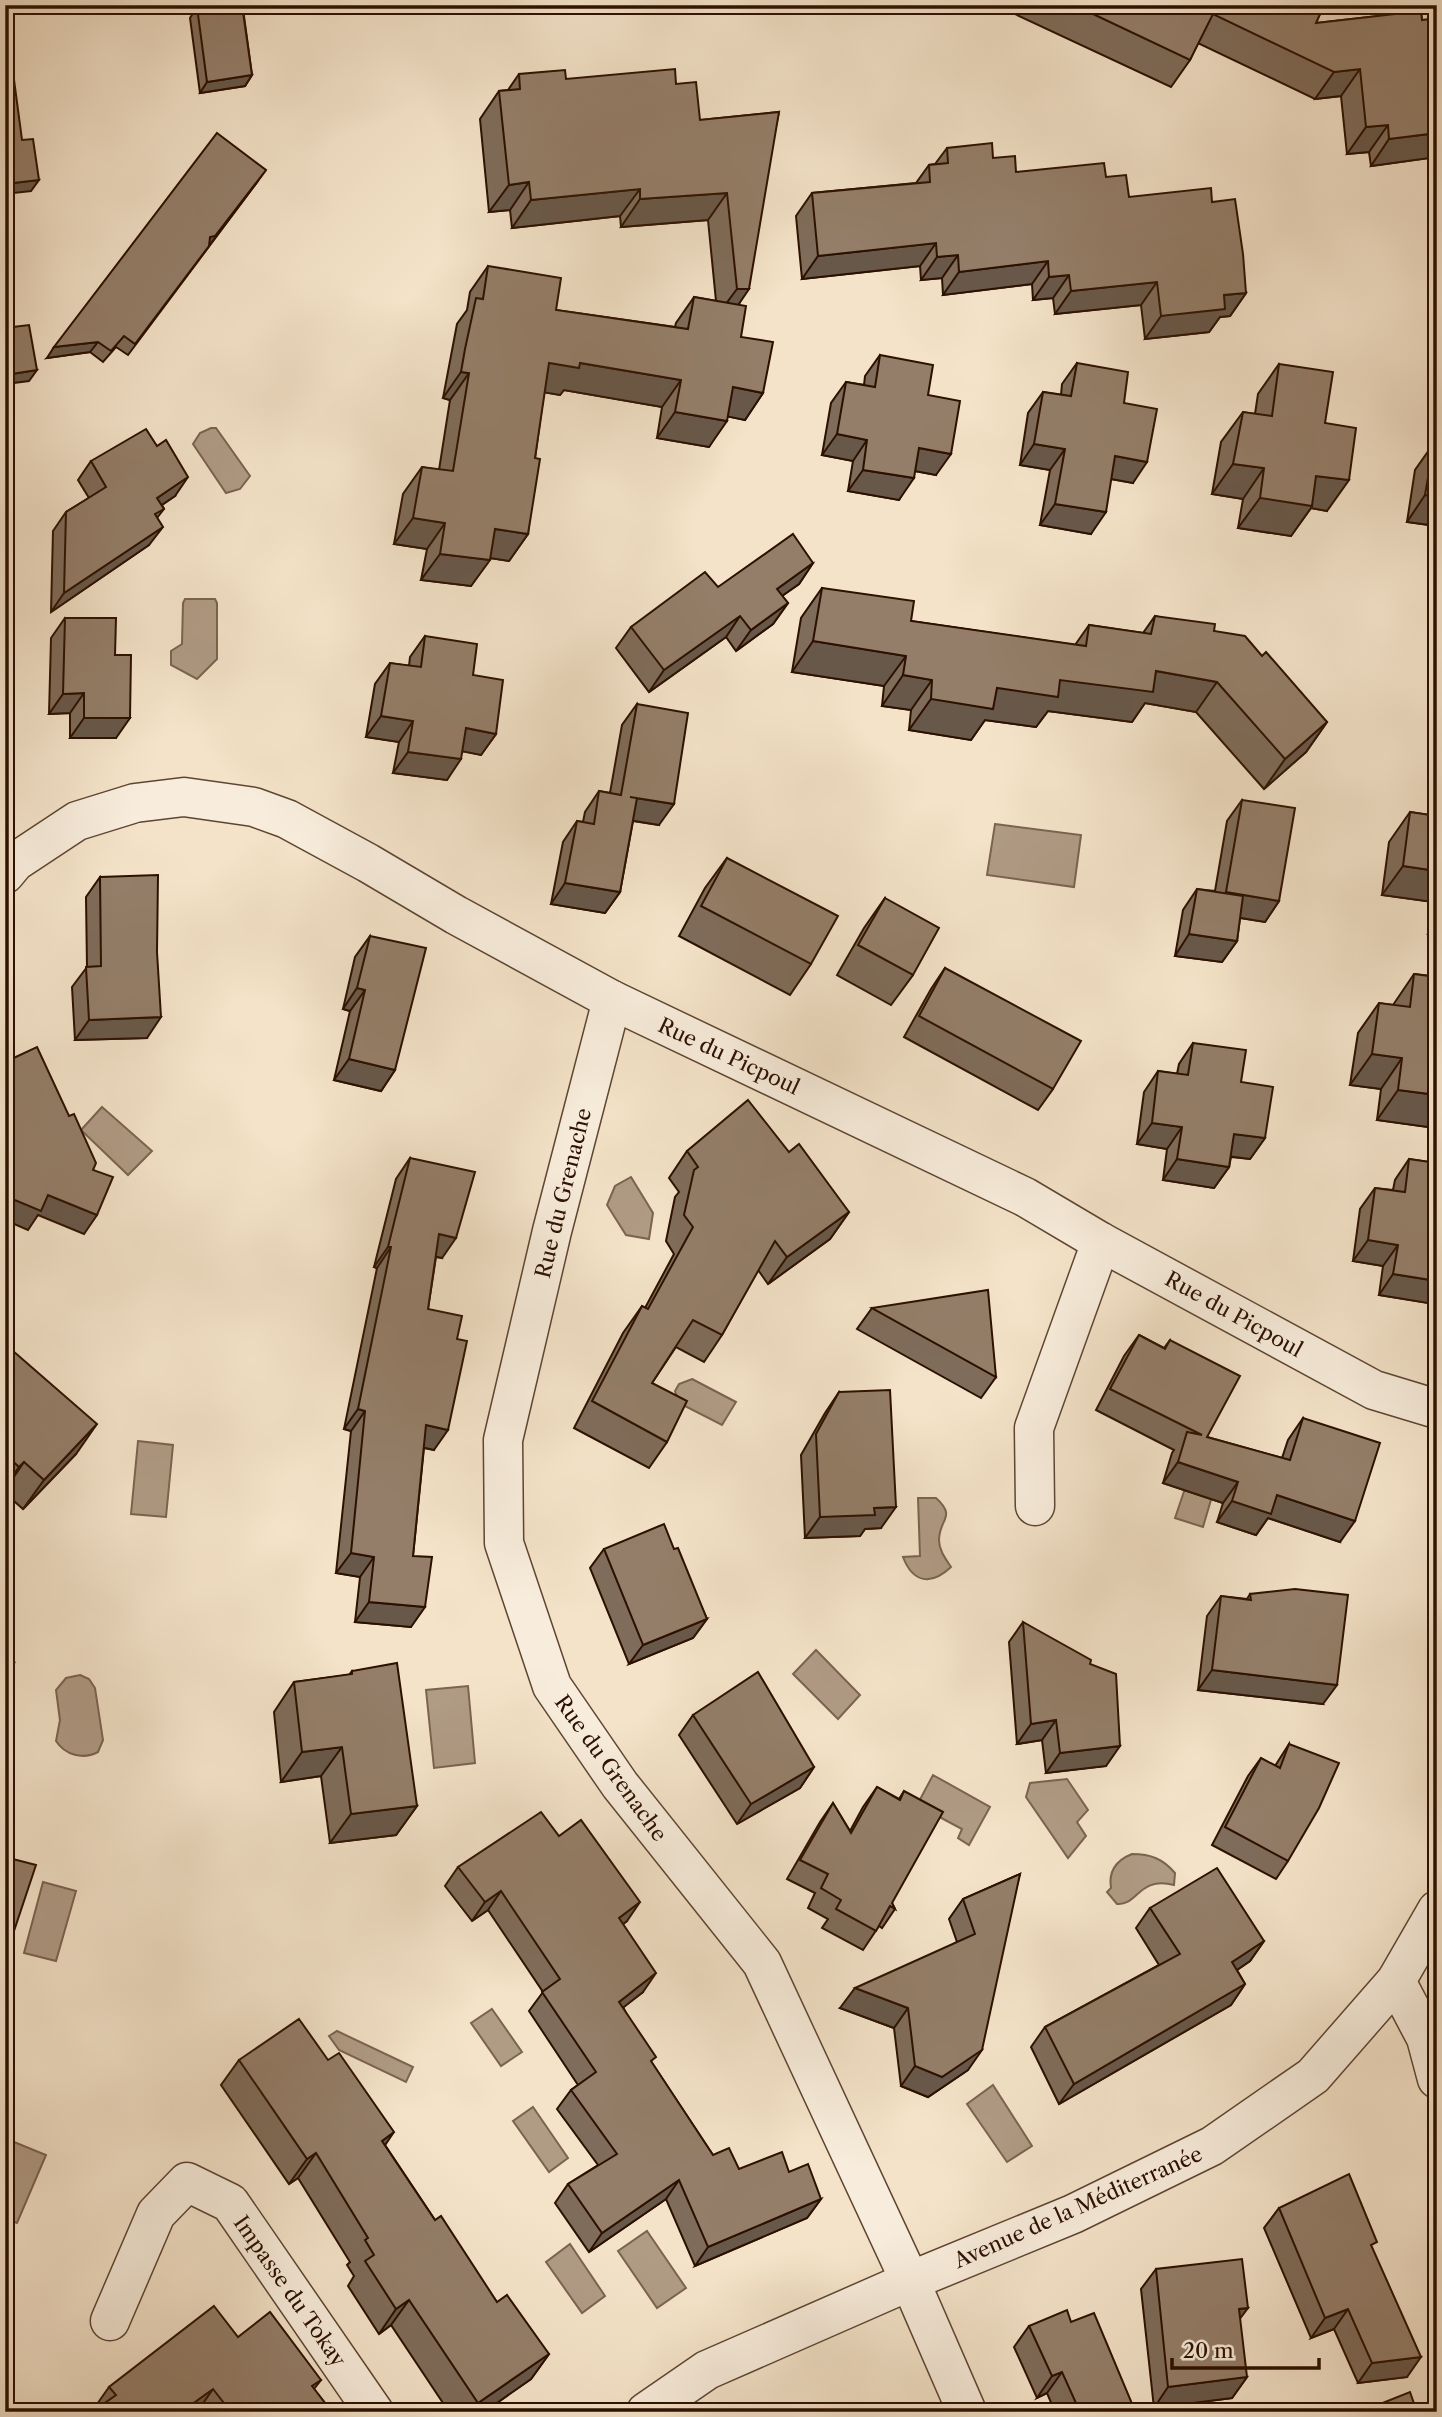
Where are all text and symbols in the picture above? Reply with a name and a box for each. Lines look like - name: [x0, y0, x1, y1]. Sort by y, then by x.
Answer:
- street label: Rue du Picpoul: [654, 1012, 804, 1100]
- street label: Rue du Grenache: [530, 1105, 596, 1281]
- street label: Rue du Picpoul: [1161, 1266, 1307, 1362]
- street label: Rue du Grenache: [550, 1690, 672, 1846]
- street label: Avenue de la Méditerranée: [949, 2141, 1206, 2274]
- street label: Impasse du Tokay: [229, 2211, 352, 2371]
- scale bar: [1172, 2326, 1320, 2370]
- text: 20 m: [1183, 2338, 1234, 2363]

